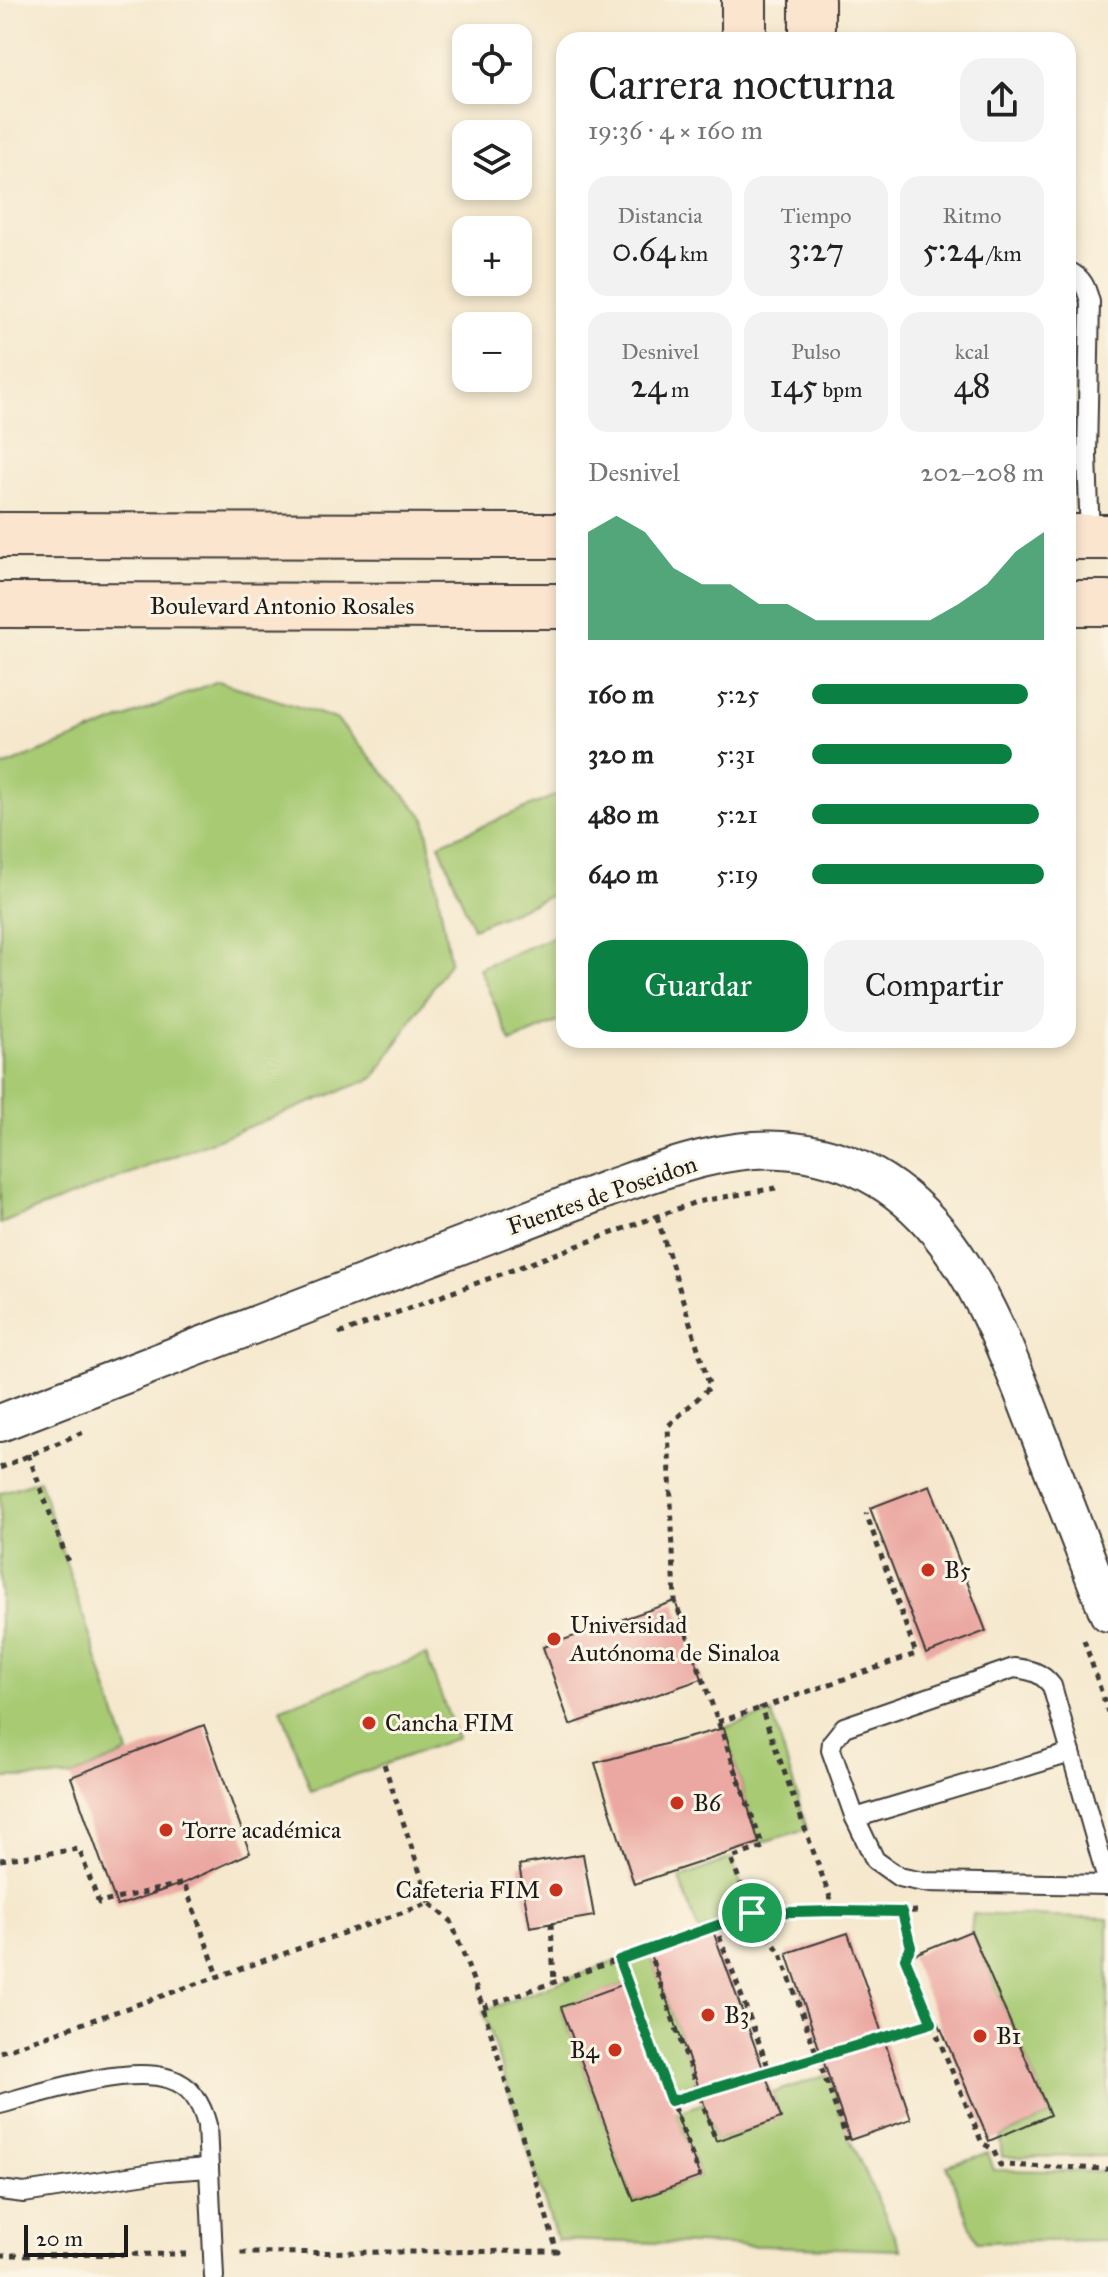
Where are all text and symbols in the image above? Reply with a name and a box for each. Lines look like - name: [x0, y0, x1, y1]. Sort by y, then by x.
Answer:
- map controls: [452, 24, 532, 392]
- button: locate: [452, 24, 532, 104]
- text: Carrera nocturna: [588, 57, 895, 111]
- button: share: [960, 58, 1044, 142]
- text: 19:36 · 4 × 160 m: [588, 114, 763, 146]
- button: layers: [452, 120, 532, 200]
- text: Distancia: [617, 202, 703, 229]
- text: Tiempo: [781, 202, 851, 229]
- text: Ritmo: [943, 202, 1001, 229]
- button: +: [452, 216, 532, 296]
- text: 0.64: [612, 229, 675, 270]
- text: 3:27: [788, 229, 844, 270]
- text: 5:24: [922, 229, 982, 270]
- text: km: [675, 240, 708, 267]
- text: /km: [982, 240, 1022, 267]
- button: −: [452, 312, 532, 392]
- text: Desnivel: [621, 338, 699, 365]
- text: Pulso: [791, 338, 841, 365]
- text: kcal: [955, 338, 989, 365]
- text: 24: [631, 365, 666, 406]
- text: 145: [769, 365, 818, 406]
- text: 48: [953, 365, 991, 406]
- text: m: [666, 376, 689, 403]
- text: bpm: [818, 376, 863, 403]
- text: Desnivel: [588, 456, 680, 488]
- text: 202–208 m: [920, 456, 1044, 488]
- street label: Boulevard Antonio Rosales: [150, 591, 414, 621]
- text: 160 m: [588, 678, 654, 710]
- text: 5:25: [716, 678, 759, 710]
- text: 320 m: [588, 738, 654, 770]
- text: 5:31: [716, 738, 755, 770]
- text: 480 m: [588, 798, 659, 830]
- text: 5:21: [716, 798, 758, 830]
- text: 640 m: [588, 858, 658, 890]
- text: 5:19: [716, 858, 759, 890]
- button: Guardar: [588, 940, 808, 1032]
- button: Compartir: [824, 940, 1044, 1032]
- street label: Fuentes de Poseidon: [503, 1148, 701, 1242]
- place label: B5: [944, 1555, 971, 1585]
- marker: B5: [919, 1561, 937, 1579]
- place label: Universidad Autónoma de Sinaloa: [569, 1610, 781, 1668]
- marker: Universidad Autónoma de Sinaloa: [545, 1630, 563, 1648]
- place label: Cancha FIM: [385, 1708, 514, 1738]
- marker: Cancha FIM: [360, 1714, 378, 1732]
- place label: B6: [693, 1788, 722, 1818]
- marker: B6: [668, 1794, 686, 1812]
- place label: Torre académica: [182, 1815, 342, 1845]
- marker: Torre académica: [157, 1821, 175, 1839]
- place label: Cafeteria FIM: [396, 1875, 540, 1905]
- pin: [718, 1879, 786, 1947]
- marker: Cafeteria FIM: [547, 1881, 565, 1899]
- icon: arrive: [730, 1891, 774, 1935]
- place label: B3: [724, 2000, 749, 2030]
- marker: B3: [699, 2006, 717, 2024]
- place label: B1: [996, 2021, 1021, 2051]
- marker: B1: [971, 2027, 989, 2045]
- place label: B4: [570, 2035, 600, 2065]
- marker: B4: [606, 2041, 624, 2059]
- scale bar: [24, 2221, 128, 2257]
- text: 20 m: [36, 2225, 83, 2252]

